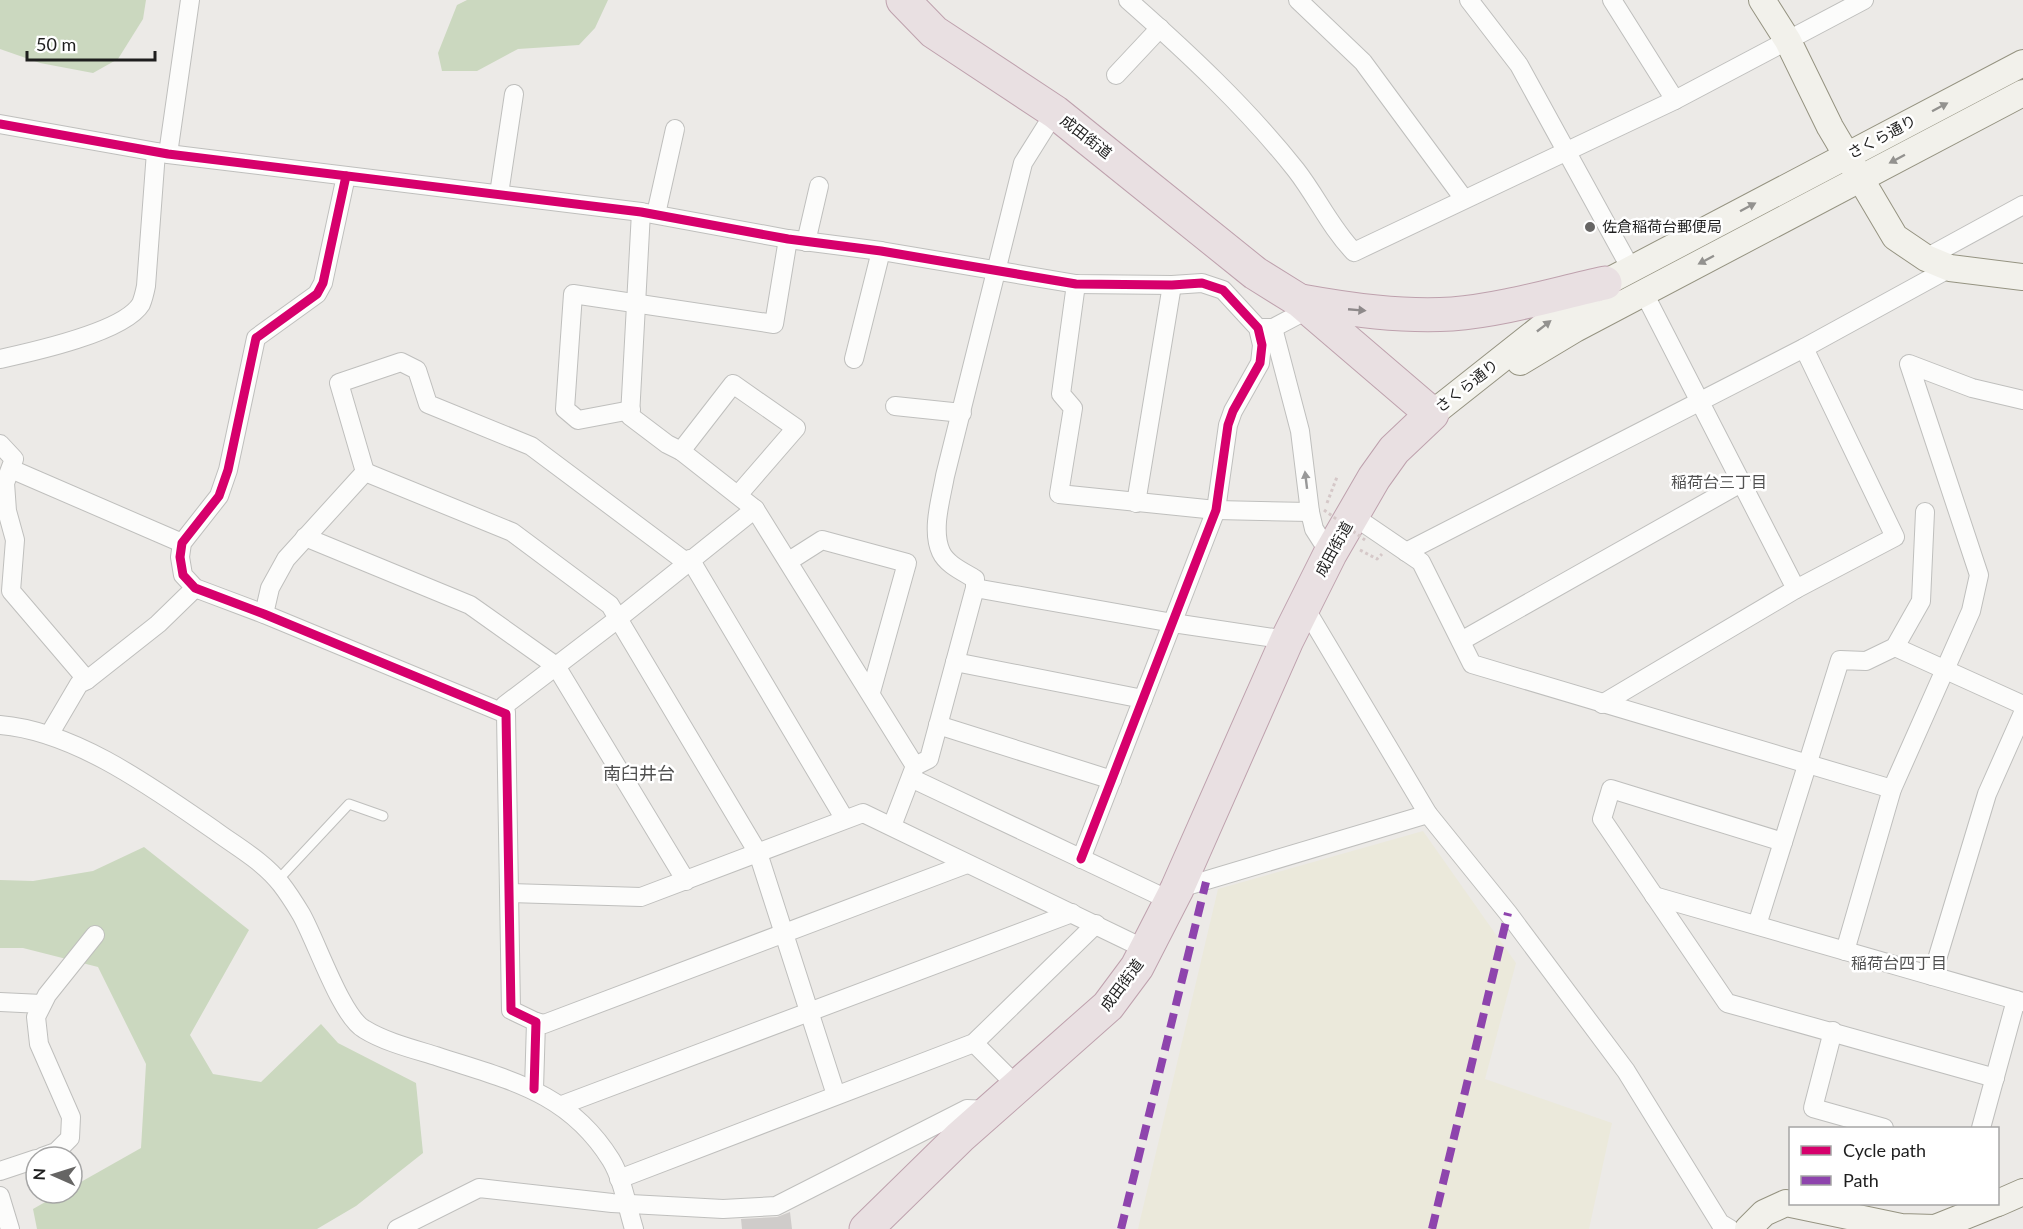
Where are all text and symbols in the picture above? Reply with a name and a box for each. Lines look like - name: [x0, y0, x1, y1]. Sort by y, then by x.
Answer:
- scale bar: [27, 24, 154, 62]
- text: 50 m: [36, 33, 76, 55]
- one-way arrow: [1931, 102, 1948, 112]
- street label: 成田街道: [1057, 111, 1116, 162]
- street label: さくら通り: [1844, 111, 1919, 162]
- one-way arrow: [1888, 154, 1905, 164]
- one-way arrow: [1740, 203, 1757, 212]
- place label: 佐倉稲荷台郵便局: [1602, 217, 1722, 235]
- marker: 佐倉稲荷台郵便局: [1583, 220, 1597, 234]
- one-way arrow: [1697, 255, 1714, 265]
- one-way arrow: [1348, 305, 1367, 315]
- one-way arrow: [1536, 319, 1552, 332]
- street label: さくら通り: [1431, 355, 1501, 415]
- one-way arrow: [1301, 470, 1311, 489]
- district label: 稲荷台三丁目: [1671, 472, 1767, 491]
- street label: 成田街道: [1311, 518, 1356, 579]
- district label: 南臼井台: [603, 762, 675, 784]
- district label: 稲荷台四丁目: [1851, 953, 1947, 972]
- street label: 成田街道: [1096, 955, 1146, 1014]
- legend: [1789, 1127, 1999, 1205]
- text: Cycle path: [1843, 1139, 1926, 1161]
- north arrow: [24, 1145, 84, 1205]
- text: N: [29, 1168, 48, 1181]
- text: Path: [1843, 1169, 1879, 1191]

